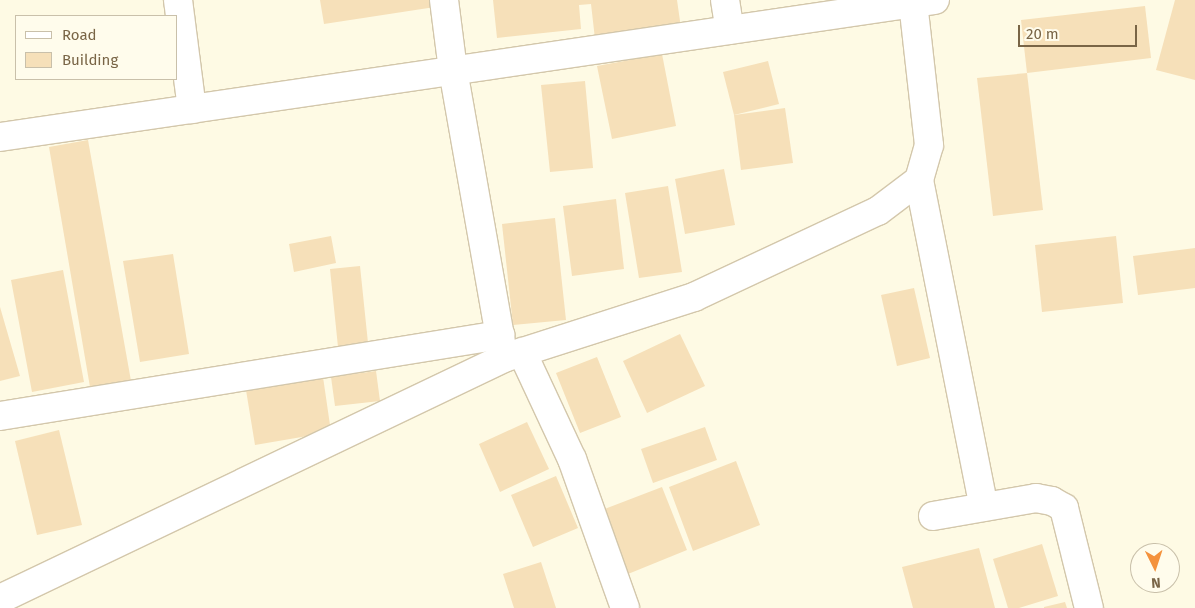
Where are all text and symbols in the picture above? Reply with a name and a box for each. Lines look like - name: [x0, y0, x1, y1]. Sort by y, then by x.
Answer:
- legend: [15, 15, 178, 80]
- scale bar: [1020, 15, 1139, 47]
- text: 20 m: [1026, 25, 1059, 43]
- text: Road: [62, 26, 97, 44]
- text: Building: [62, 51, 118, 69]
- north arrow: [1130, 543, 1180, 593]
- text: N: [1151, 574, 1161, 591]

